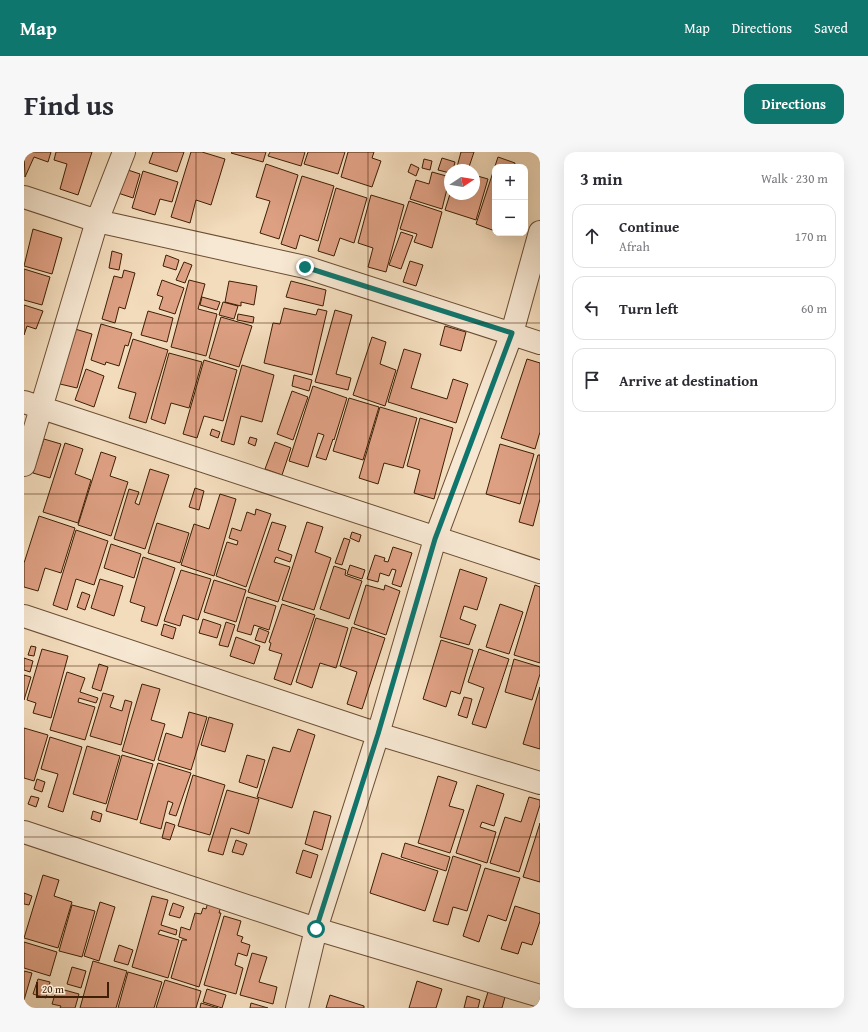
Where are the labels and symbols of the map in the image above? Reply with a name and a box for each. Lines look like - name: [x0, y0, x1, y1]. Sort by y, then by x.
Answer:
- north arrow: [444, 164, 480, 200]
- route end: [296, 258, 314, 276]
- route start: [307, 920, 325, 938]
- scale bar: [36, 980, 109, 999]

